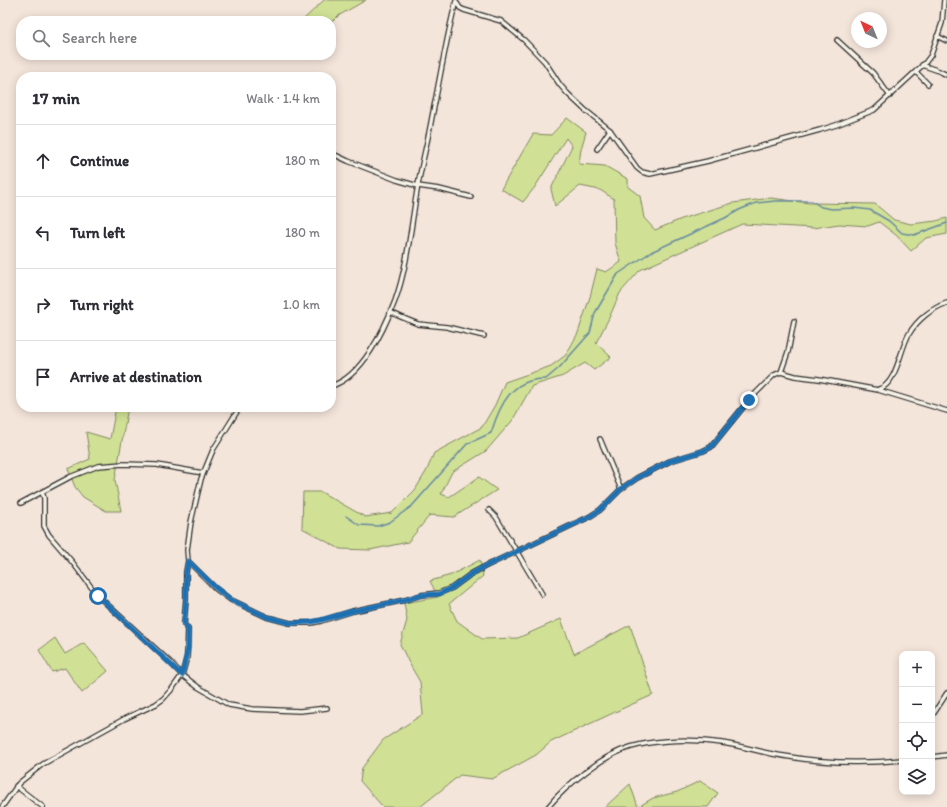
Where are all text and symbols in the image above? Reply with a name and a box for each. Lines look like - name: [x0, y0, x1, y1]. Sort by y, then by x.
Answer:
- north arrow: [851, 12, 887, 48]
- search box: [16, 16, 336, 60]
- icon: search: [30, 27, 52, 49]
- text: Search here: [62, 29, 137, 47]
- text: 17 min: [32, 88, 80, 108]
- text: Walk · 1.4 km: [246, 91, 320, 106]
- icon: ahead: [32, 150, 54, 172]
- text: Continue: [70, 152, 129, 170]
- text: 180 m: [285, 153, 320, 168]
- icon: left: [32, 222, 54, 244]
- text: Turn left: [70, 224, 125, 242]
- text: 180 m: [285, 225, 320, 240]
- icon: right: [32, 294, 54, 316]
- text: Turn right: [70, 296, 134, 314]
- text: 1.0 km: [283, 297, 320, 312]
- icon: arrive: [32, 366, 54, 388]
- text: Arrive at destination: [70, 368, 202, 386]
- route end: [740, 391, 758, 409]
- route start: [89, 587, 107, 605]
- map controls: [899, 651, 935, 795]
- button: +: [899, 651, 935, 687]
- button: −: [899, 687, 935, 723]
- button: locate: [899, 723, 935, 759]
- button: layers: [899, 759, 935, 795]

